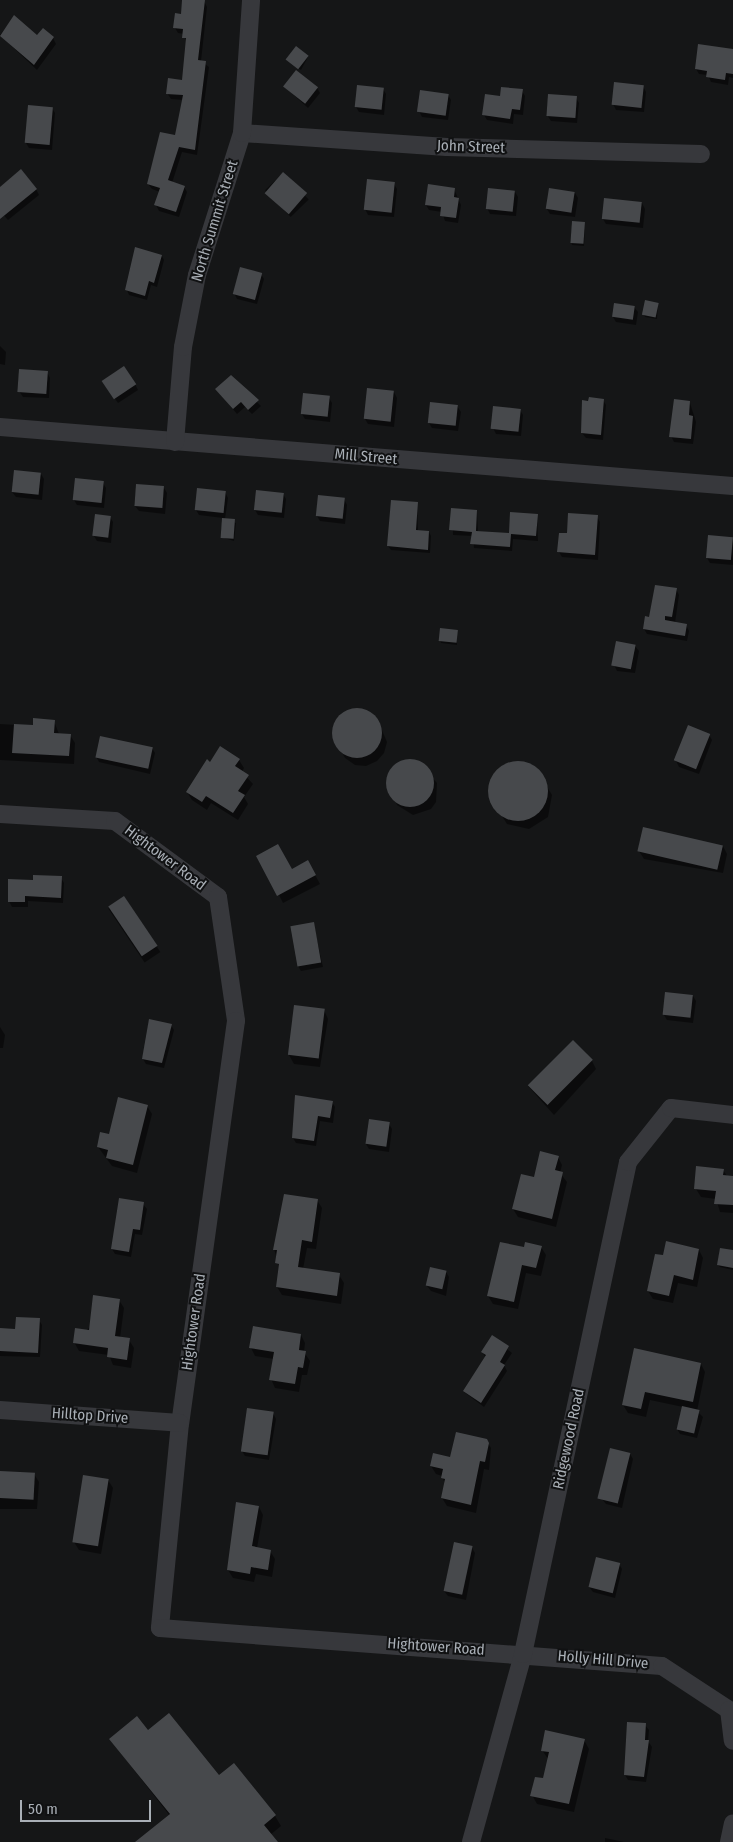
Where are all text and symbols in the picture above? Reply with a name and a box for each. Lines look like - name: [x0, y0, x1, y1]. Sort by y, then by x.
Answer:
- street label: John Street: [437, 137, 505, 157]
- street label: North Summit Street: [188, 158, 242, 284]
- street label: Mill Street: [334, 445, 398, 469]
- street label: Hightower Road: [121, 821, 209, 895]
- street label: Hightower Road: [178, 1272, 210, 1372]
- street label: Ridgewood Road: [550, 1387, 588, 1491]
- street label: Hilltop Drive: [51, 1404, 129, 1428]
- street label: Hightower Road: [387, 1635, 485, 1659]
- street label: Holly Hill Drive: [557, 1647, 649, 1673]
- scale bar: [22, 1790, 154, 1822]
- text: 50 m: [28, 1800, 58, 1818]

